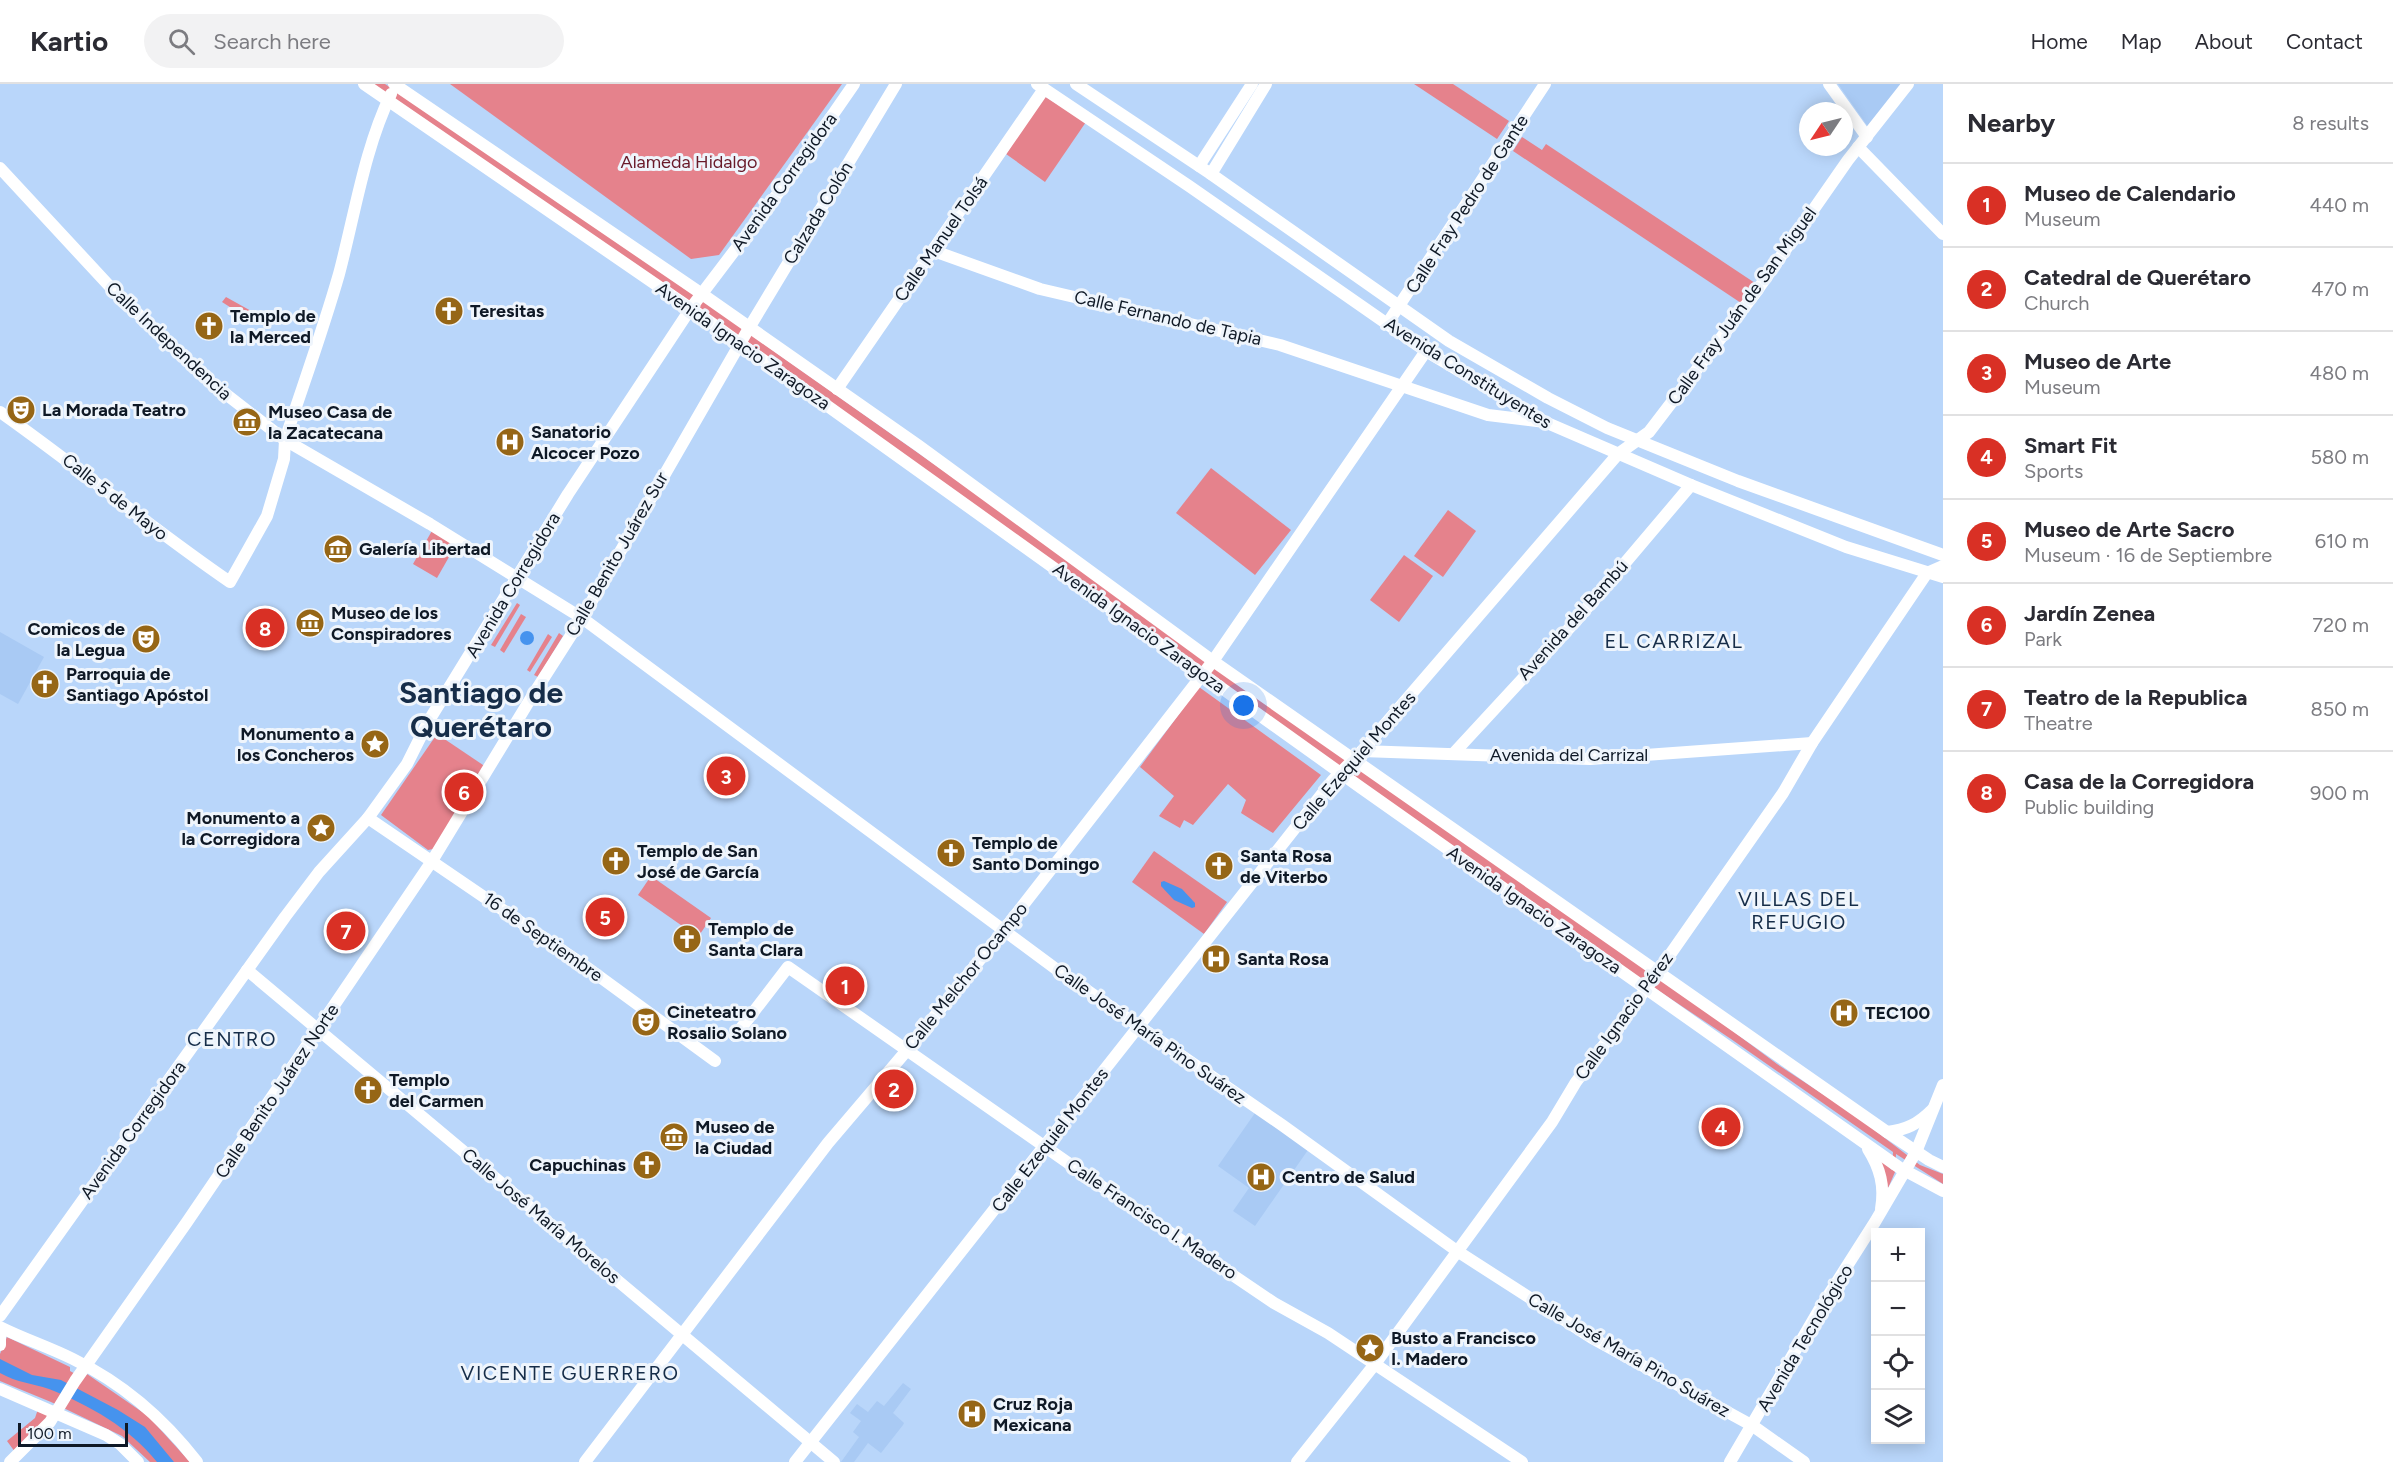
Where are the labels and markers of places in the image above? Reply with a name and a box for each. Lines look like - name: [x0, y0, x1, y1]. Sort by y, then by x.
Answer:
- church icon: Teresitas: [433, 295, 465, 327]
- place label: Teresitas: [470, 300, 545, 322]
- place label: Templo de la Merced: [230, 305, 316, 348]
- church icon: Templo de la Merced: [193, 310, 225, 342]
- theatre icon: La Morada Teatro: [5, 394, 37, 426]
- place label: La Morada Teatro: [42, 399, 186, 421]
- place label: Museo Casa de la Zacatecana: [268, 401, 392, 444]
- museum icon: Museo Casa de la Zacatecana: [231, 406, 263, 438]
- place label: Sanatorio Alcocer Pozo: [531, 421, 640, 464]
- hospital icon: Sanatorio Alcocer Pozo: [494, 426, 526, 458]
- museum icon: Galería Libertad: [322, 533, 354, 565]
- place label: Galería Libertad: [359, 538, 491, 560]
- place label: Museo de los Conspiradores: [331, 602, 452, 645]
- pin: 8: [246, 606, 284, 650]
- museum icon: Museo de los Conspiradores: [294, 607, 326, 639]
- place label: Comicos de la Legua: [27, 618, 125, 661]
- theatre icon: Comicos de la Legua: [130, 623, 162, 655]
- place label: Parroquia de Santiago Apóstol: [66, 663, 208, 706]
- church icon: Parroquia de Santiago Apóstol: [29, 668, 61, 700]
- place label: Monumento a los Concheros: [237, 723, 355, 766]
- place icon: Monumento a los Concheros: [359, 728, 391, 760]
- pin: 3: [706, 754, 746, 798]
- pin: 6: [444, 770, 484, 814]
- place label: Monumento a la Corregidora: [181, 807, 300, 850]
- place icon: Monumento a la Corregidora: [305, 812, 337, 844]
- place label: Templo de Santo Domingo: [972, 832, 1100, 875]
- church icon: Templo de Santo Domingo: [935, 837, 967, 869]
- place label: Templo de San José de García: [637, 840, 759, 883]
- church icon: Templo de San José de García: [600, 845, 632, 877]
- place label: Santa Rosa de Viterbo: [1240, 845, 1332, 888]
- church icon: Santa Rosa de Viterbo: [1203, 850, 1235, 882]
- pin: 5: [586, 894, 624, 940]
- pin: 7: [326, 908, 366, 954]
- place label: Templo de Santa Clara: [708, 918, 803, 961]
- church icon: Templo de Santa Clara: [671, 923, 703, 955]
- hospital icon: Santa Rosa: [1200, 943, 1232, 975]
- place label: Santa Rosa: [1237, 948, 1329, 970]
- pin: 1: [826, 964, 864, 1008]
- hospital icon: TEC100: [1828, 997, 1860, 1029]
- place label: Cineteatro Rosalio Solano: [667, 1001, 787, 1044]
- place label: TEC100: [1865, 1002, 1930, 1024]
- theatre icon: Cineteatro Rosalio Solano: [630, 1006, 662, 1038]
- pin: 2: [874, 1066, 914, 1112]
- place label: Templo del Carmen: [389, 1069, 484, 1112]
- church icon: Templo del Carmen: [352, 1074, 384, 1106]
- pin: 4: [1702, 1104, 1740, 1150]
- place label: Museo de la Ciudad: [695, 1116, 774, 1159]
- museum icon: Museo de la Ciudad: [658, 1121, 690, 1153]
- church icon: Capuchinas: [631, 1149, 663, 1181]
- place label: Capuchinas: [529, 1154, 627, 1176]
- hospital icon: Centro de Salud: [1245, 1161, 1277, 1193]
- place label: Centro de Salud: [1282, 1166, 1415, 1188]
- place label: Busto a Francisco I. Madero: [1391, 1327, 1536, 1370]
- place icon: Busto a Francisco I. Madero: [1354, 1332, 1386, 1364]
- place label: Cruz Roja Mexicana: [993, 1393, 1073, 1436]
- hospital icon: Cruz Roja Mexicana: [956, 1398, 988, 1430]

